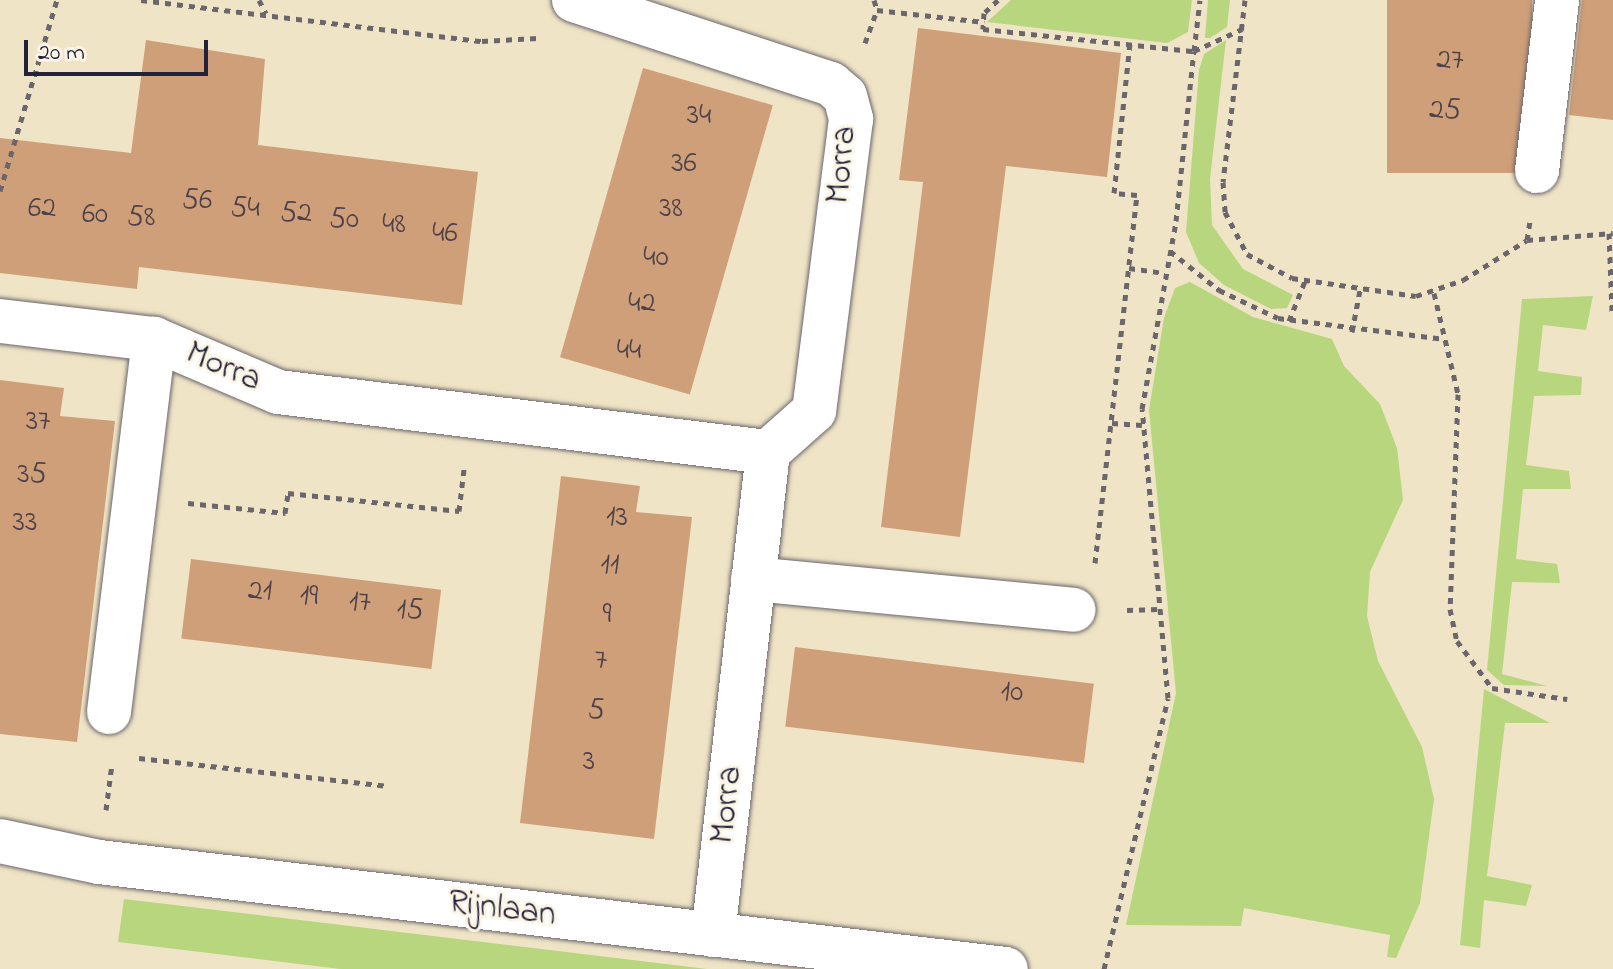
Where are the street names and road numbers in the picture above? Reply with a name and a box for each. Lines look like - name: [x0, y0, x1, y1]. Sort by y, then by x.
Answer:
- street label: Morra: [819, 124, 867, 206]
- street label: Morra: [179, 334, 267, 402]
- street label: Morra: [704, 764, 752, 846]
- street label: Rijnlaan: [446, 883, 558, 937]

